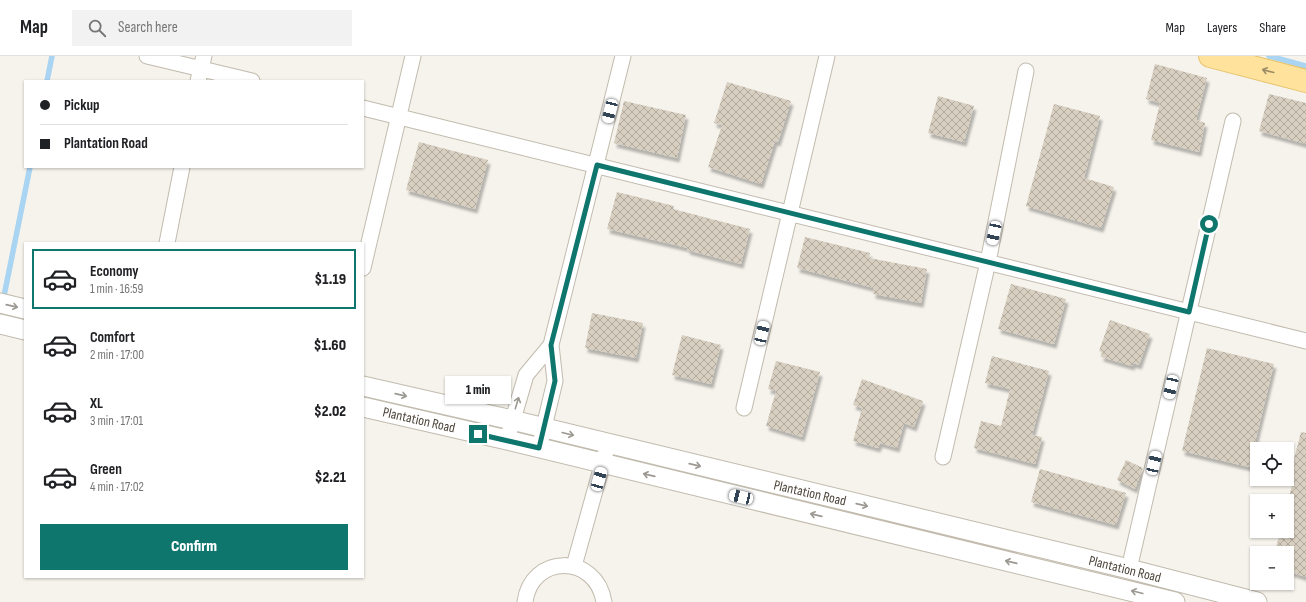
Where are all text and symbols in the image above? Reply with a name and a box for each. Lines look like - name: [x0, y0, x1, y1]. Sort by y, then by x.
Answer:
- search box: [72, 10, 352, 46]
- text: Map: [20, 16, 48, 39]
- icon: search: [86, 17, 108, 39]
- text: Search here: [118, 18, 178, 37]
- text: Map: [1165, 19, 1185, 36]
- text: Layers: [1207, 19, 1237, 36]
- text: Share: [1259, 19, 1286, 36]
- one-way arrow: [1262, 67, 1275, 75]
- text: Pickup: [64, 96, 100, 115]
- car: [601, 98, 619, 124]
- text: Plantation Road: [64, 134, 148, 153]
- route start: [1200, 215, 1218, 233]
- car: [986, 220, 1002, 246]
- icon: car: [42, 261, 78, 297]
- text: Economy: [90, 262, 139, 281]
- text: $1.19: [315, 270, 346, 289]
- text: 1 min · 16:59: [90, 281, 143, 297]
- one-way arrow: [6, 302, 19, 310]
- car: [753, 320, 771, 346]
- icon: car: [42, 327, 78, 363]
- text: Comfort: [90, 328, 135, 347]
- text: $1.60: [314, 336, 346, 355]
- text: 2 min · 17:00: [90, 347, 144, 363]
- car: [1162, 374, 1180, 400]
- callout: 1 min: [445, 376, 511, 404]
- text: 1 min: [466, 382, 490, 398]
- one-way arrow: [394, 392, 407, 399]
- icon: car: [42, 393, 78, 429]
- text: XL: [90, 394, 103, 413]
- one-way arrow: [514, 397, 522, 409]
- text: $2.02: [314, 402, 346, 421]
- street label: Plantation Road: [381, 403, 457, 437]
- text: 3 min · 17:01: [90, 413, 143, 429]
- route end: [469, 425, 487, 443]
- one-way arrow: [562, 431, 575, 439]
- map controls: [1250, 442, 1294, 590]
- button: locate: [1250, 442, 1294, 486]
- car: [1145, 450, 1163, 476]
- icon: car: [42, 459, 78, 495]
- text: Green: [90, 460, 122, 479]
- one-way arrow: [688, 462, 701, 470]
- car: [590, 466, 608, 492]
- text: $2.21: [315, 468, 346, 487]
- one-way arrow: [643, 471, 656, 479]
- street label: Plantation Road: [772, 476, 848, 510]
- text: 4 min · 17:02: [90, 479, 144, 495]
- car: [728, 488, 754, 506]
- button: +: [1250, 494, 1294, 538]
- one-way arrow: [855, 502, 868, 510]
- one-way arrow: [810, 511, 823, 519]
- button: Confirm: [40, 524, 348, 570]
- button: −: [1250, 546, 1294, 590]
- street label: Plantation Road: [1087, 552, 1163, 586]
- one-way arrow: [1005, 557, 1018, 565]
- one-way arrow: [1131, 588, 1144, 596]

